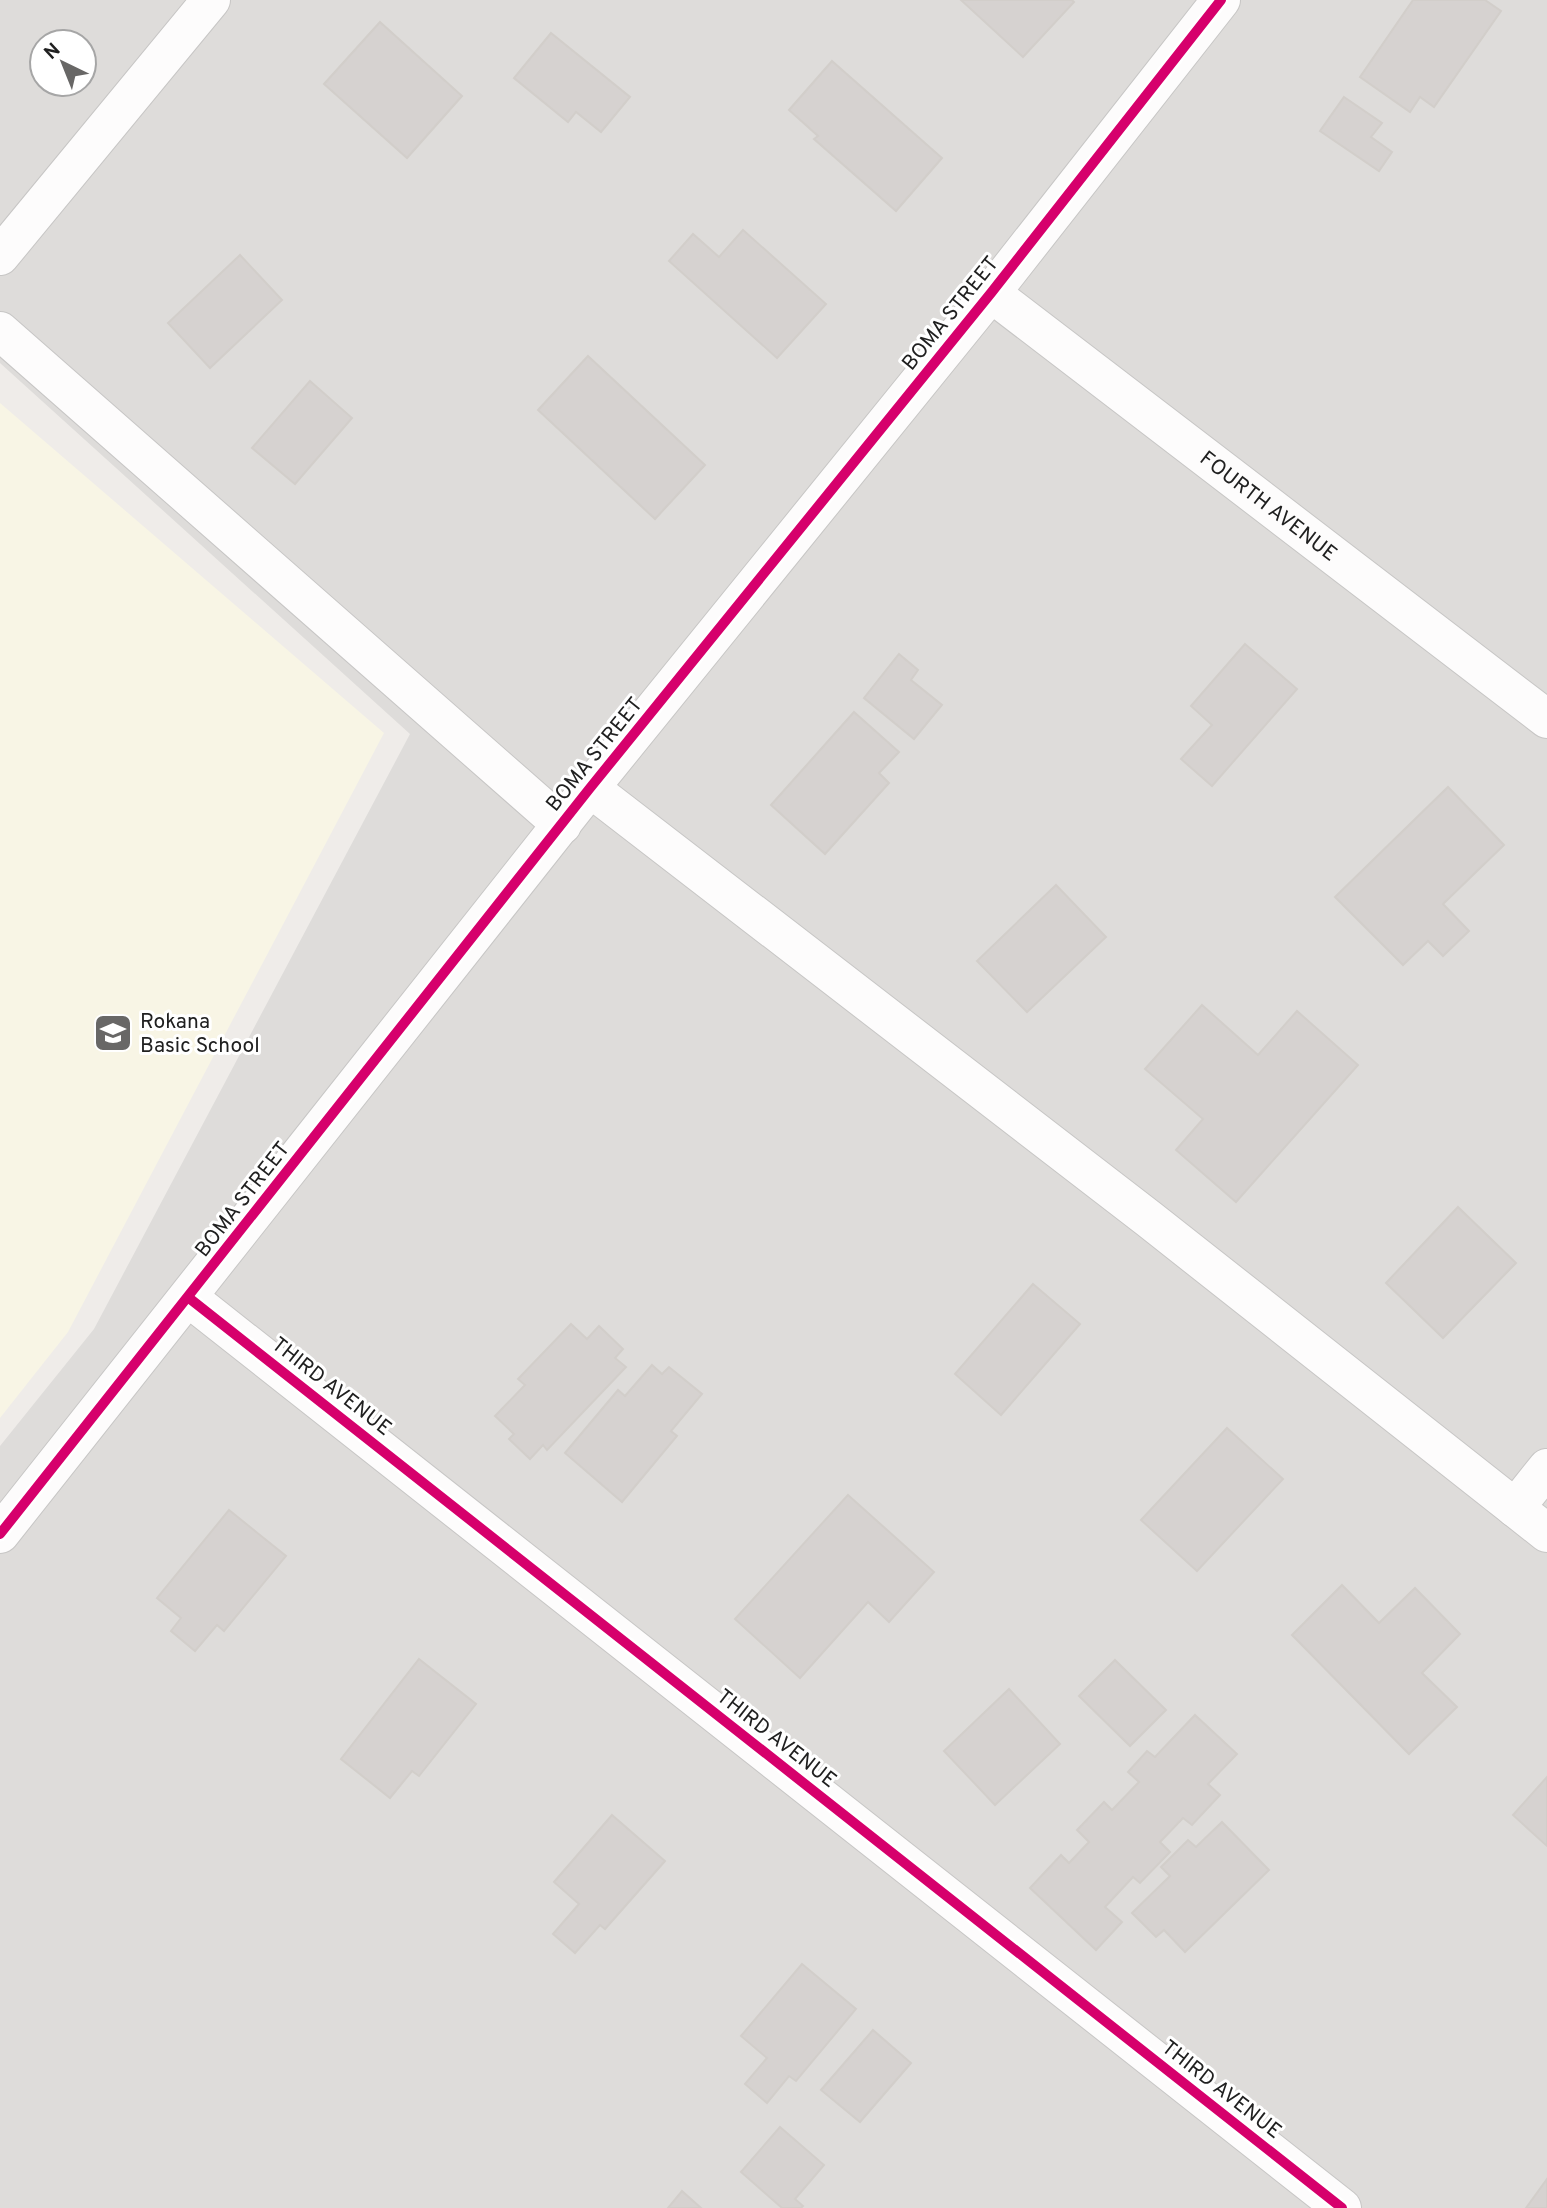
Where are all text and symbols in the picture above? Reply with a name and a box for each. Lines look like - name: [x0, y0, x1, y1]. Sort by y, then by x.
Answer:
- north arrow: [28, 28, 98, 98]
- text: N: [40, 39, 66, 65]
- street label: BOMA STREET: [897, 251, 1005, 377]
- street label: FOURTH AVENUE: [1194, 446, 1342, 568]
- street label: BOMA STREET: [541, 692, 649, 818]
- place label: Rokana Basic School: [140, 1009, 260, 1060]
- school or university icon: Rokana Basic School: [92, 1012, 134, 1054]
- street label: BOMA STREET: [190, 1137, 297, 1263]
- street label: THIRD AVENUE: [266, 1332, 397, 1442]
- street label: THIRD AVENUE: [711, 1684, 842, 1794]
- street label: THIRD AVENUE: [1156, 2035, 1287, 2145]

